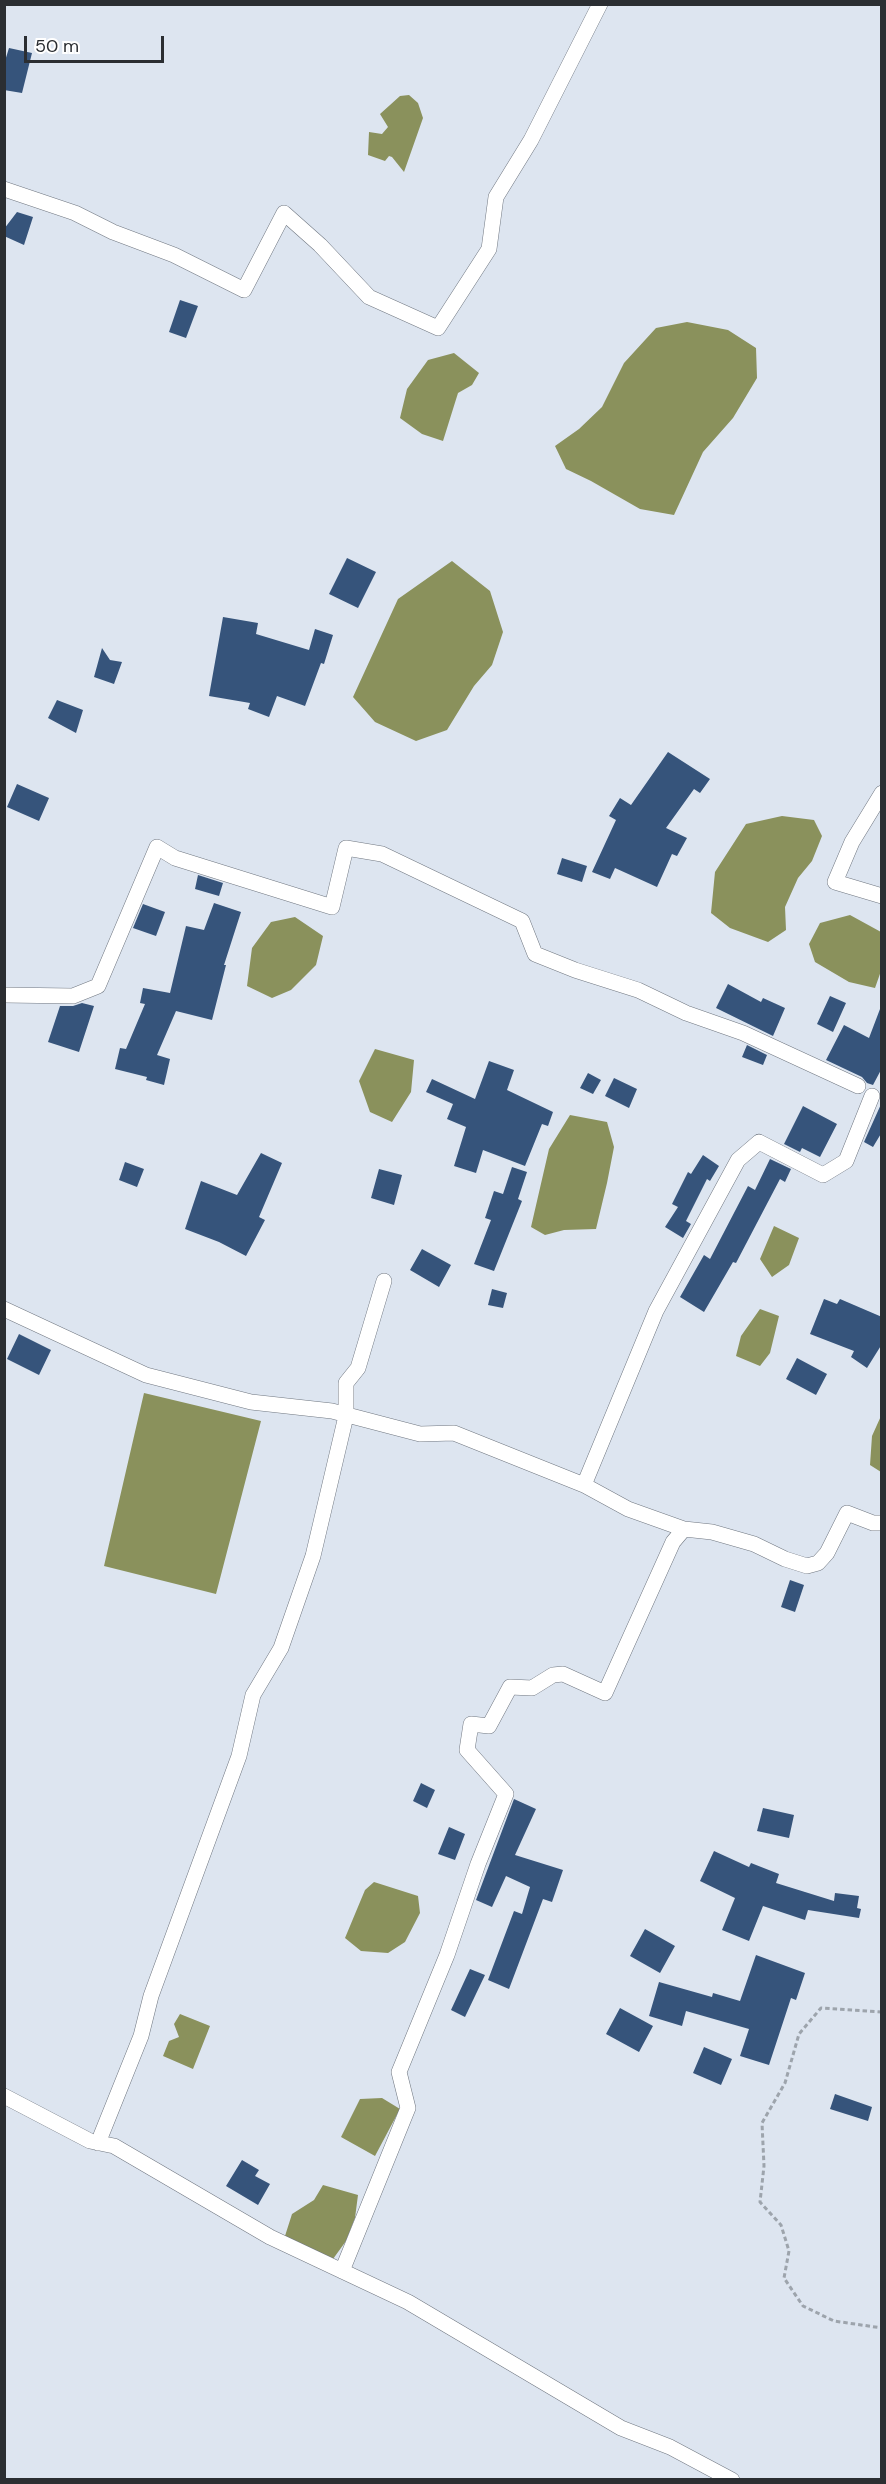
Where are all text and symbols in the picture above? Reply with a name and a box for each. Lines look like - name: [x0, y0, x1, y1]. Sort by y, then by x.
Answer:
- scale bar: [27, 24, 166, 62]
- text: 50 m: [35, 34, 79, 58]

